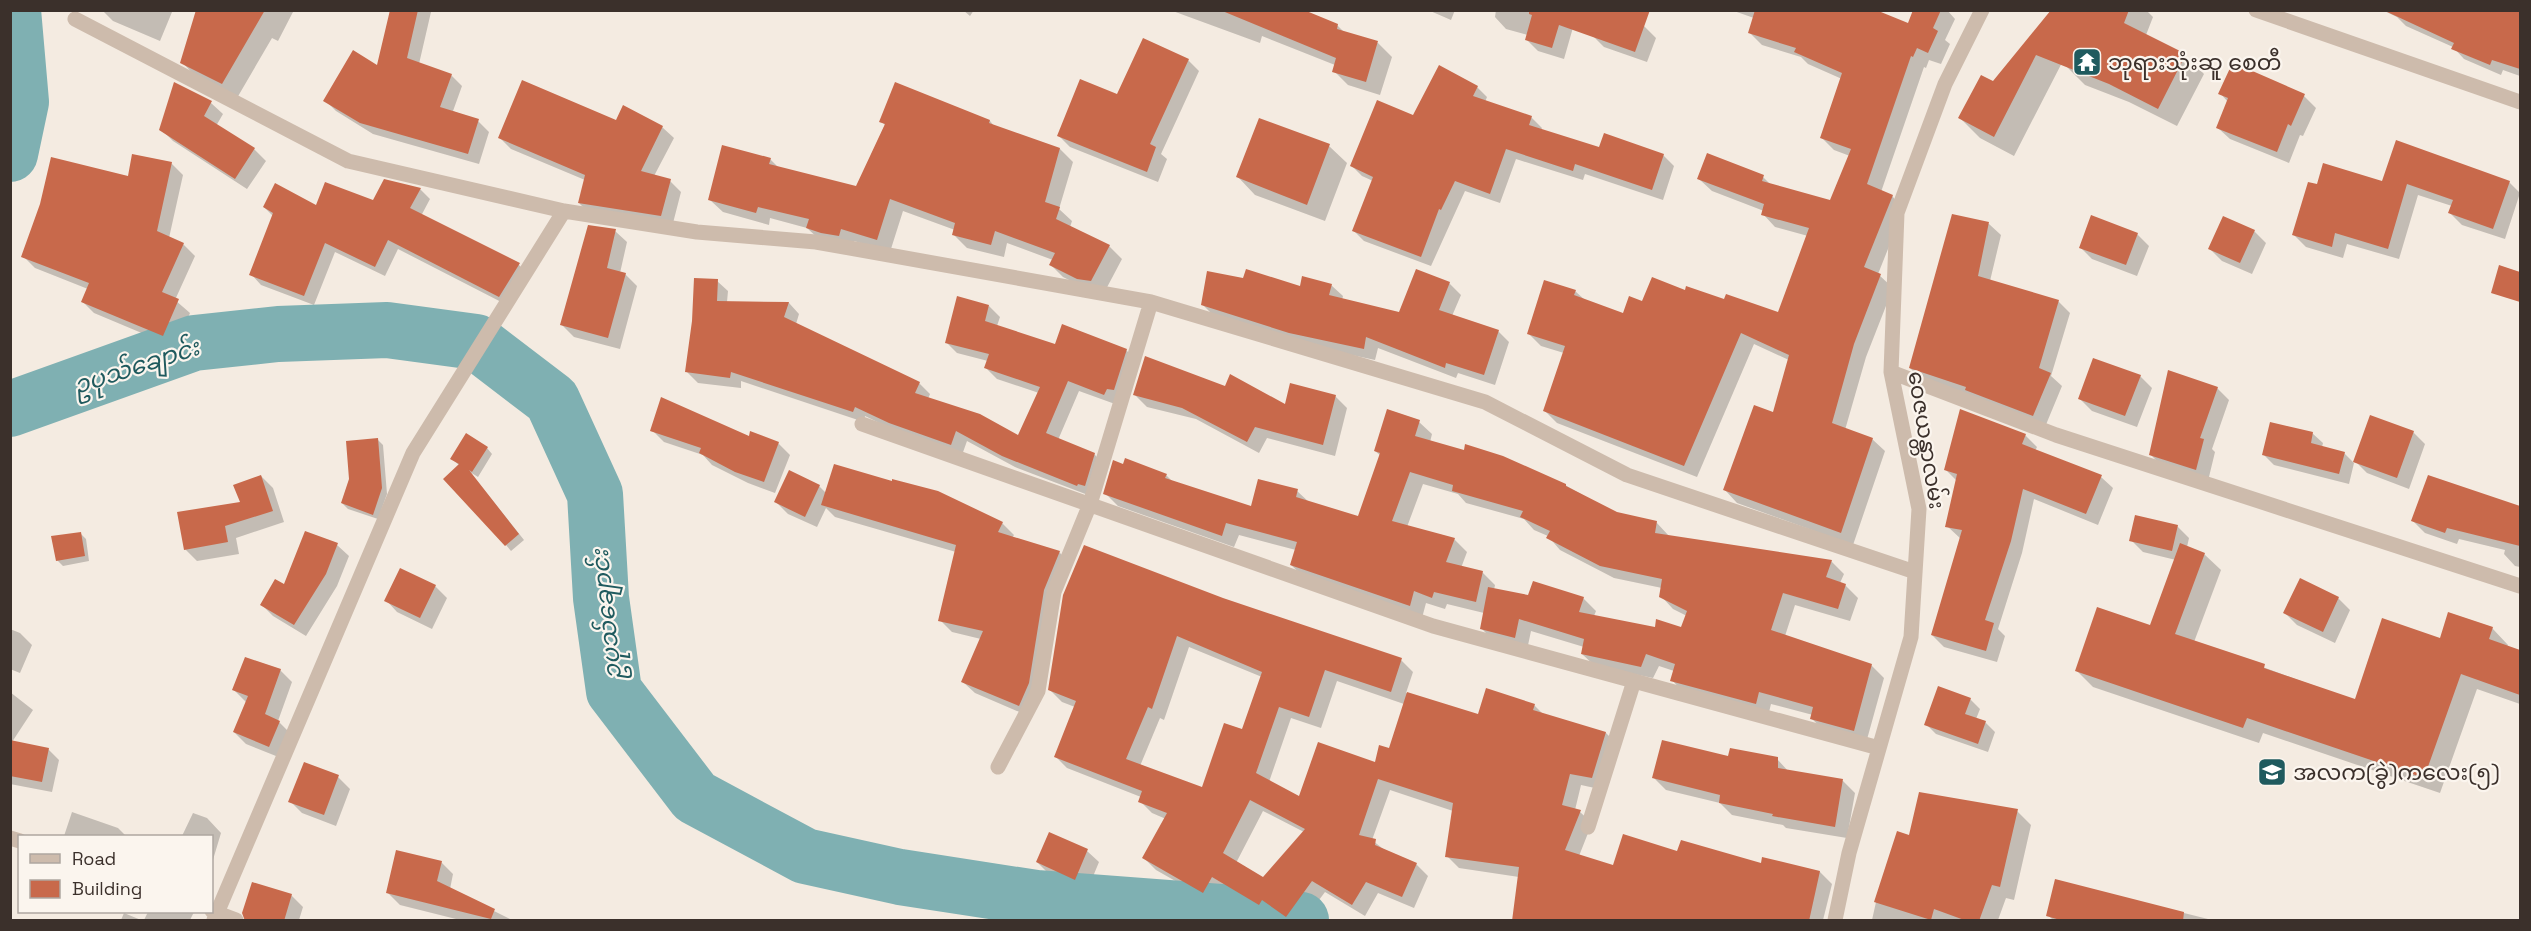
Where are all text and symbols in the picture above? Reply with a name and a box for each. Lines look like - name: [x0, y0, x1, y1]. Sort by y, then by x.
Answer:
- temple icon: ဘုရားသုံးဆူ စေတီ: [2071, 46, 2103, 78]
- place label: ဘုရားသုံးဆူ စေတီ: [2108, 47, 2282, 80]
- water label: ဥပုသ်ချောင်း: [69, 330, 206, 406]
- street label: ဝေဇယန္တာလမ်း: [1898, 369, 1953, 512]
- water label: ဥပုသ်ချောင်း: [583, 546, 633, 682]
- school or university icon: အလက(ခွဲ)ကလေး(၅): [2256, 756, 2288, 788]
- place label: အလက(ခွဲ)ကလေး(၅): [2293, 758, 2500, 790]
- legend: [18, 835, 213, 913]
- text: Road: [72, 847, 116, 870]
- text: Building: [72, 877, 142, 900]

